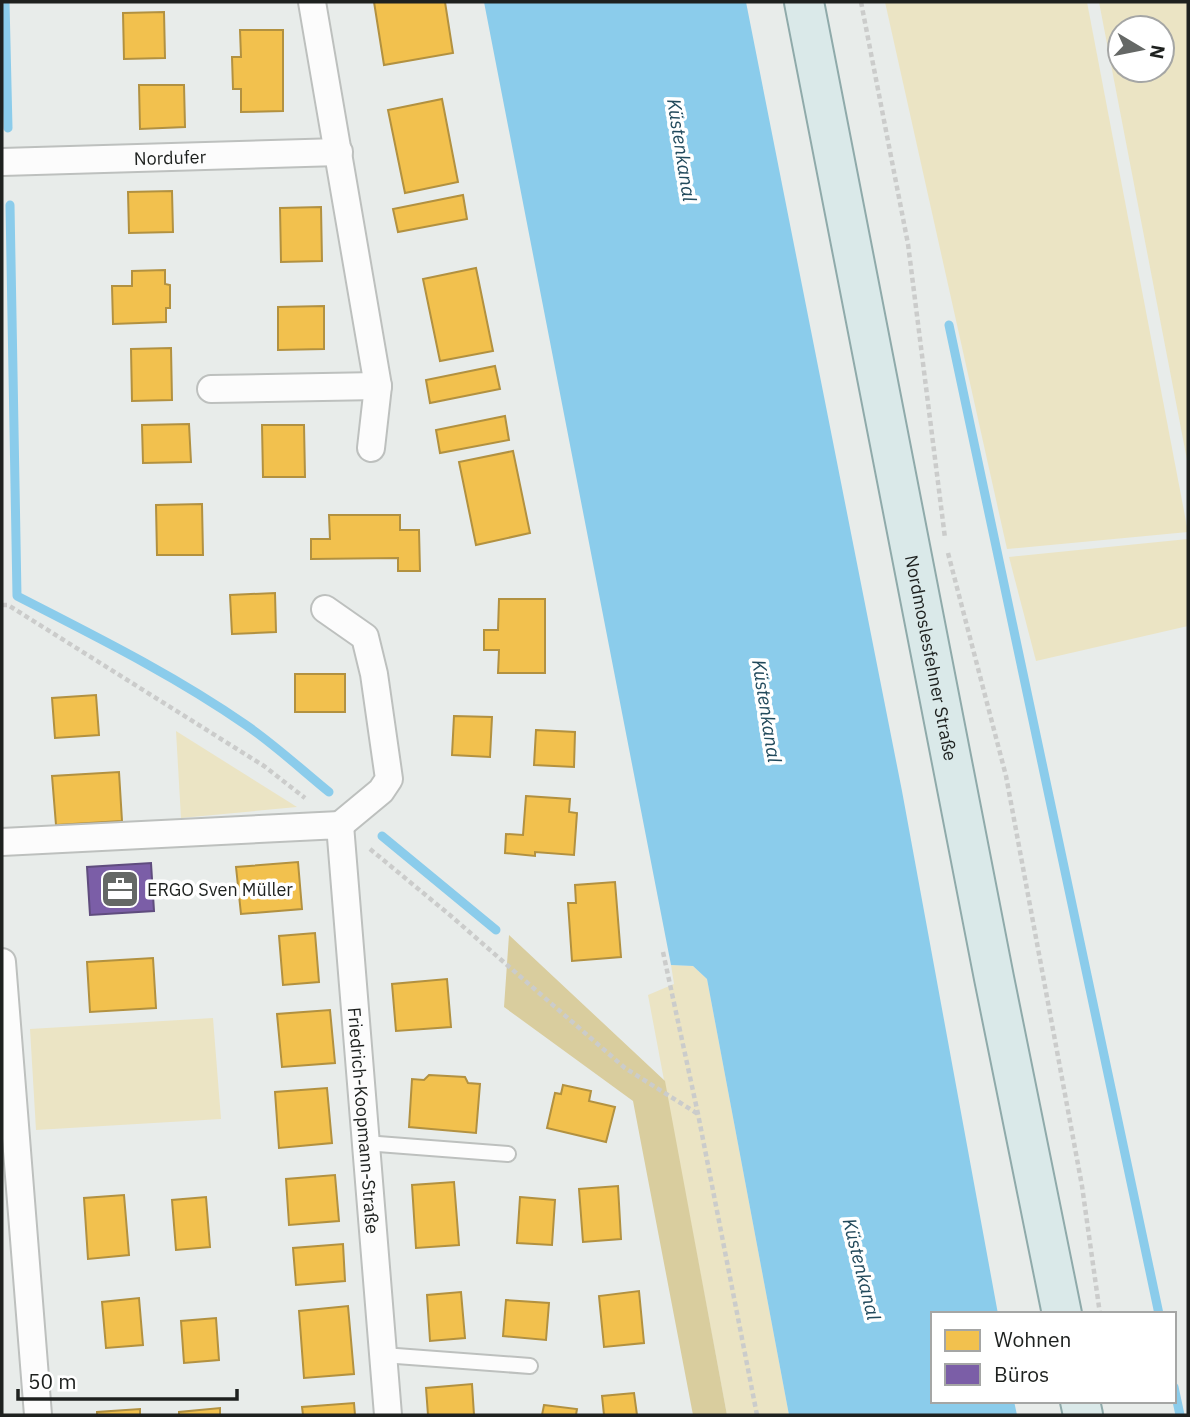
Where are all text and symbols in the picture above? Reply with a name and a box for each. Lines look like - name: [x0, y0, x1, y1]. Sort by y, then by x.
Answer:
- north arrow: [1106, 14, 1176, 84]
- text: N: [1145, 43, 1171, 61]
- water label: Küstenkanal: [662, 97, 702, 203]
- street label: Nordufer: [133, 144, 207, 170]
- street label: Nordmoslesfehner Straße: [900, 553, 963, 763]
- water label: Küstenkanal: [747, 658, 787, 764]
- office icon: ERGO Sven Müller: [99, 868, 141, 910]
- place label: ERGO Sven Müller: [147, 878, 293, 901]
- street label: Friedrich-Koopmann-Straße: [343, 1006, 385, 1235]
- water label: Küstenkanal: [838, 1216, 886, 1322]
- legend: [931, 1312, 1176, 1403]
- text: Wohnen: [994, 1325, 1071, 1353]
- scale bar: [18, 1358, 236, 1402]
- text: Büros: [994, 1360, 1049, 1388]
- text: 50 m: [28, 1367, 77, 1395]

